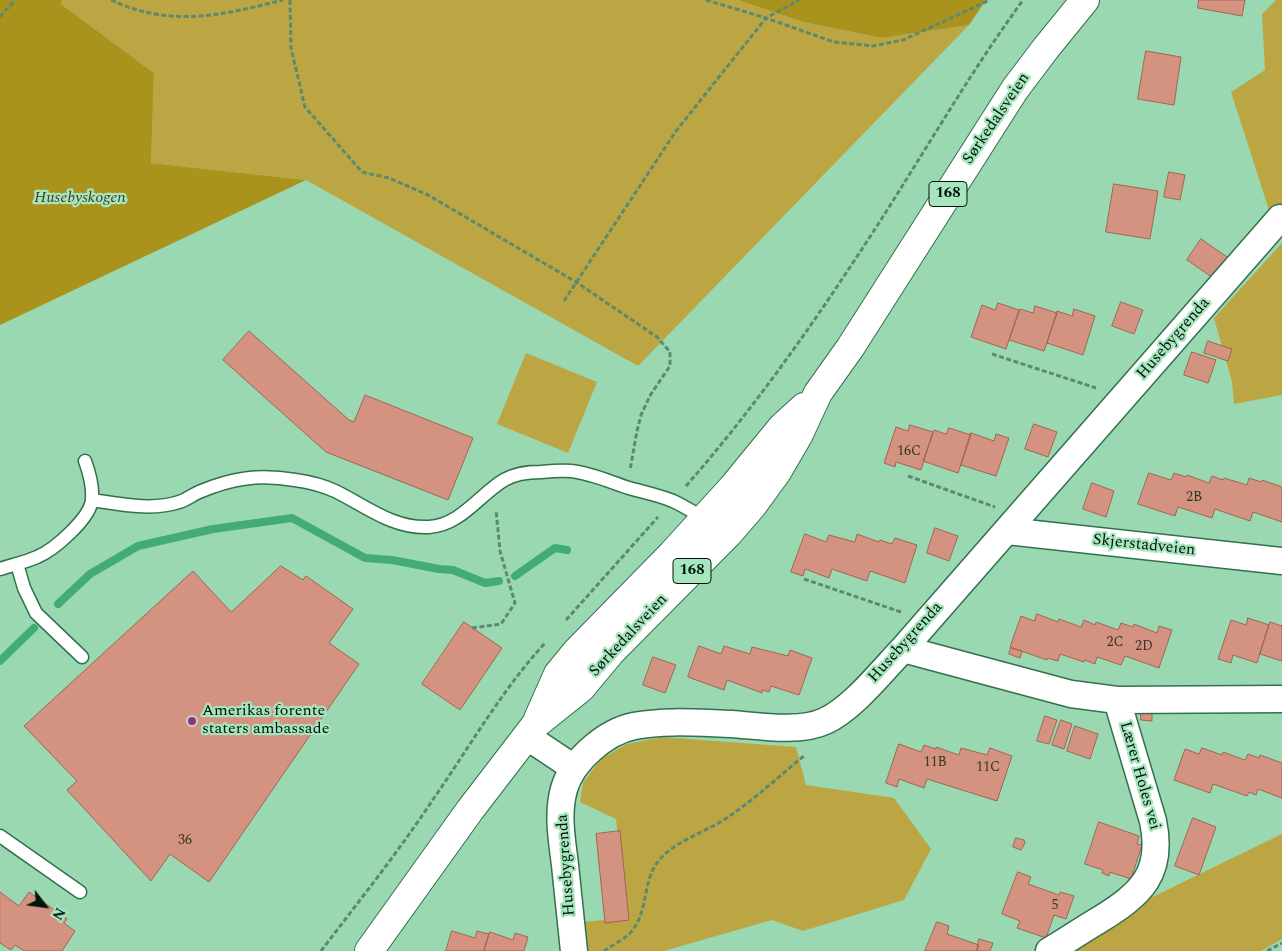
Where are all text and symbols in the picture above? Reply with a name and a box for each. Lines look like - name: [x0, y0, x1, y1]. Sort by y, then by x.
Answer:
- street label: Sørkedalsveien: [959, 70, 1035, 168]
- road number: 168: [929, 182, 967, 206]
- park label: Husebyskogen: [34, 189, 126, 209]
- street label: Husebygrenda: [1133, 294, 1215, 384]
- house number: 16C: [897, 444, 921, 460]
- house number: 2B: [1186, 490, 1202, 506]
- street label: Skjerstadveien: [1092, 531, 1196, 561]
- road number: 168: [673, 558, 711, 584]
- street label: Sørkedalsveien: [586, 591, 672, 681]
- street label: Husebygrenda: [865, 599, 947, 687]
- house number: 2C: [1106, 635, 1124, 651]
- house number: 2D: [1135, 639, 1153, 655]
- place label: Amerikas forente staters ambassade: [202, 702, 329, 740]
- marker: Amerikas forente staters ambassade: [186, 715, 198, 727]
- street label: Lærer Holes vei: [1114, 720, 1164, 832]
- house number: 11B: [923, 755, 947, 771]
- house number: 11C: [976, 760, 1000, 776]
- street label: Husebygrenda: [554, 813, 580, 917]
- house number: 36: [178, 833, 192, 849]
- north arrow: [20, 881, 70, 931]
- house number: 5: [1052, 898, 1058, 914]
- text: N: [46, 904, 70, 924]

